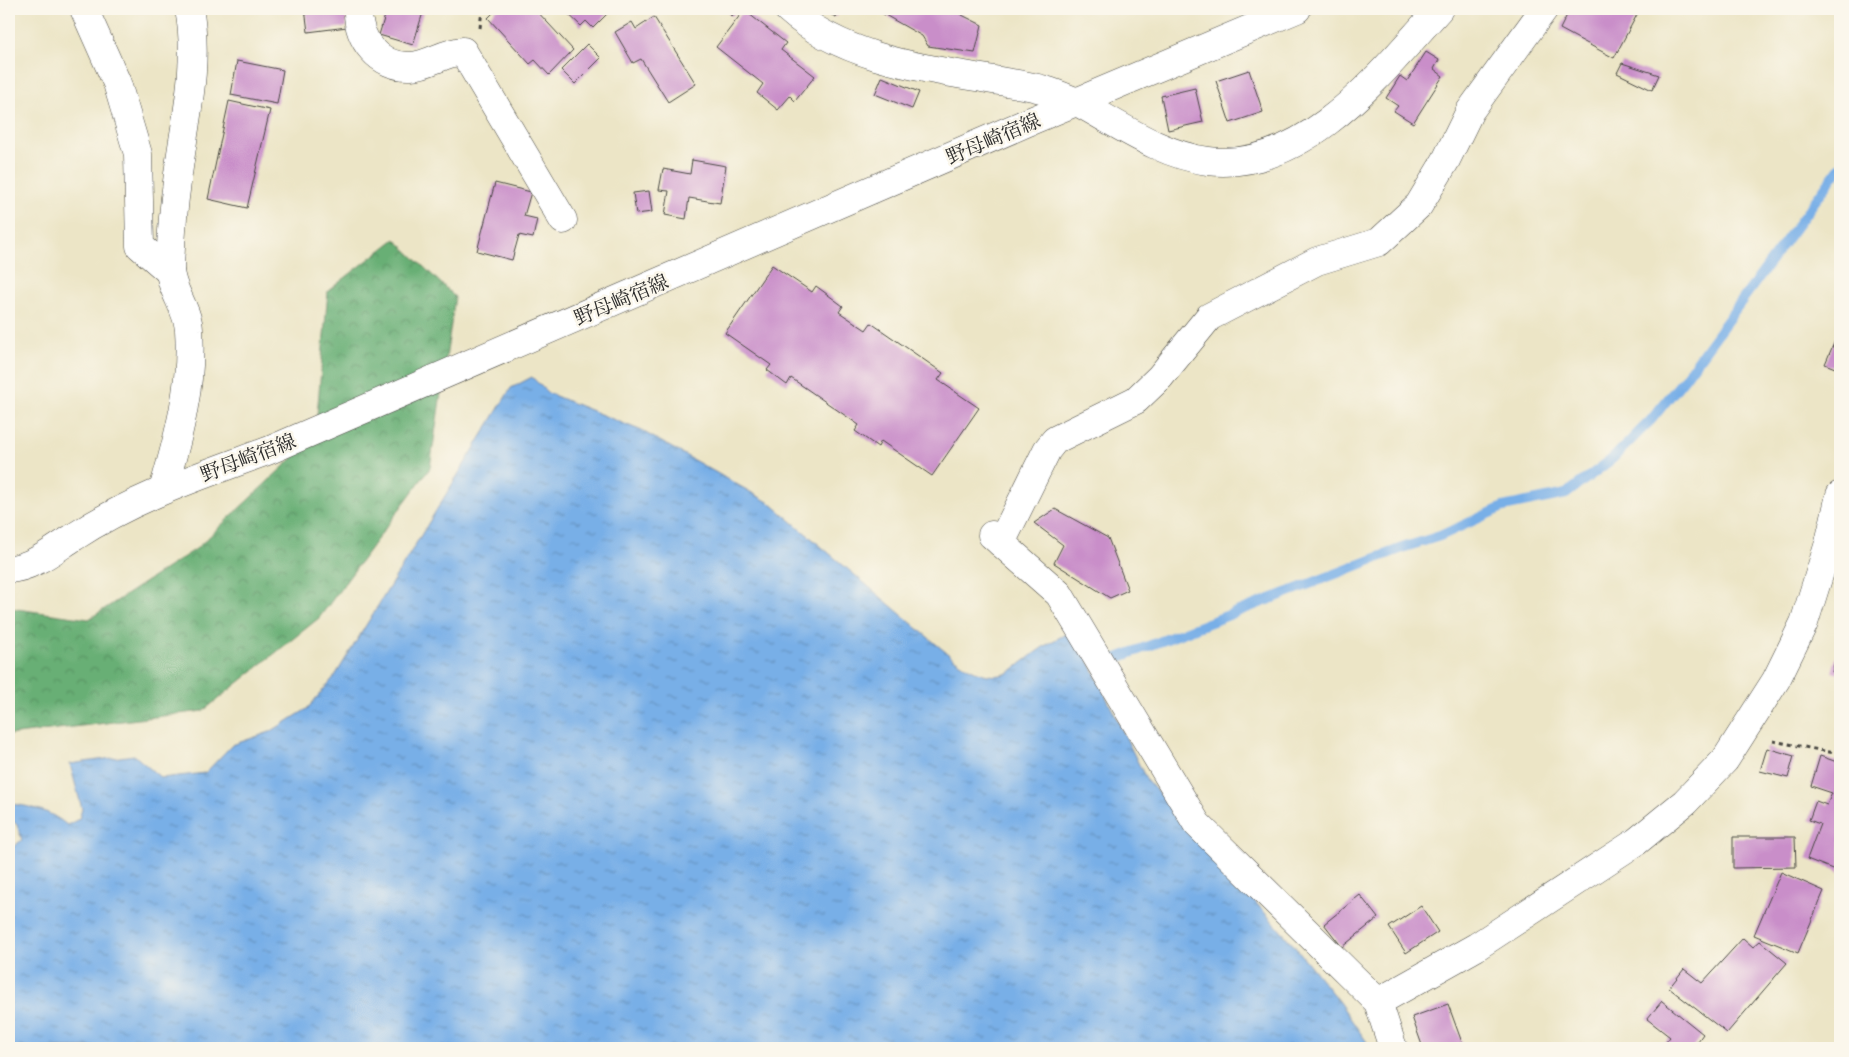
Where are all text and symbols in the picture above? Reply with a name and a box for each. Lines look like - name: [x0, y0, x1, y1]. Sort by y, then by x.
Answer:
- street label: 野母崎宿線: [941, 105, 1045, 171]
- street label: 野母崎宿線: [569, 266, 673, 332]
- street label: 野母崎宿線: [196, 426, 300, 488]

